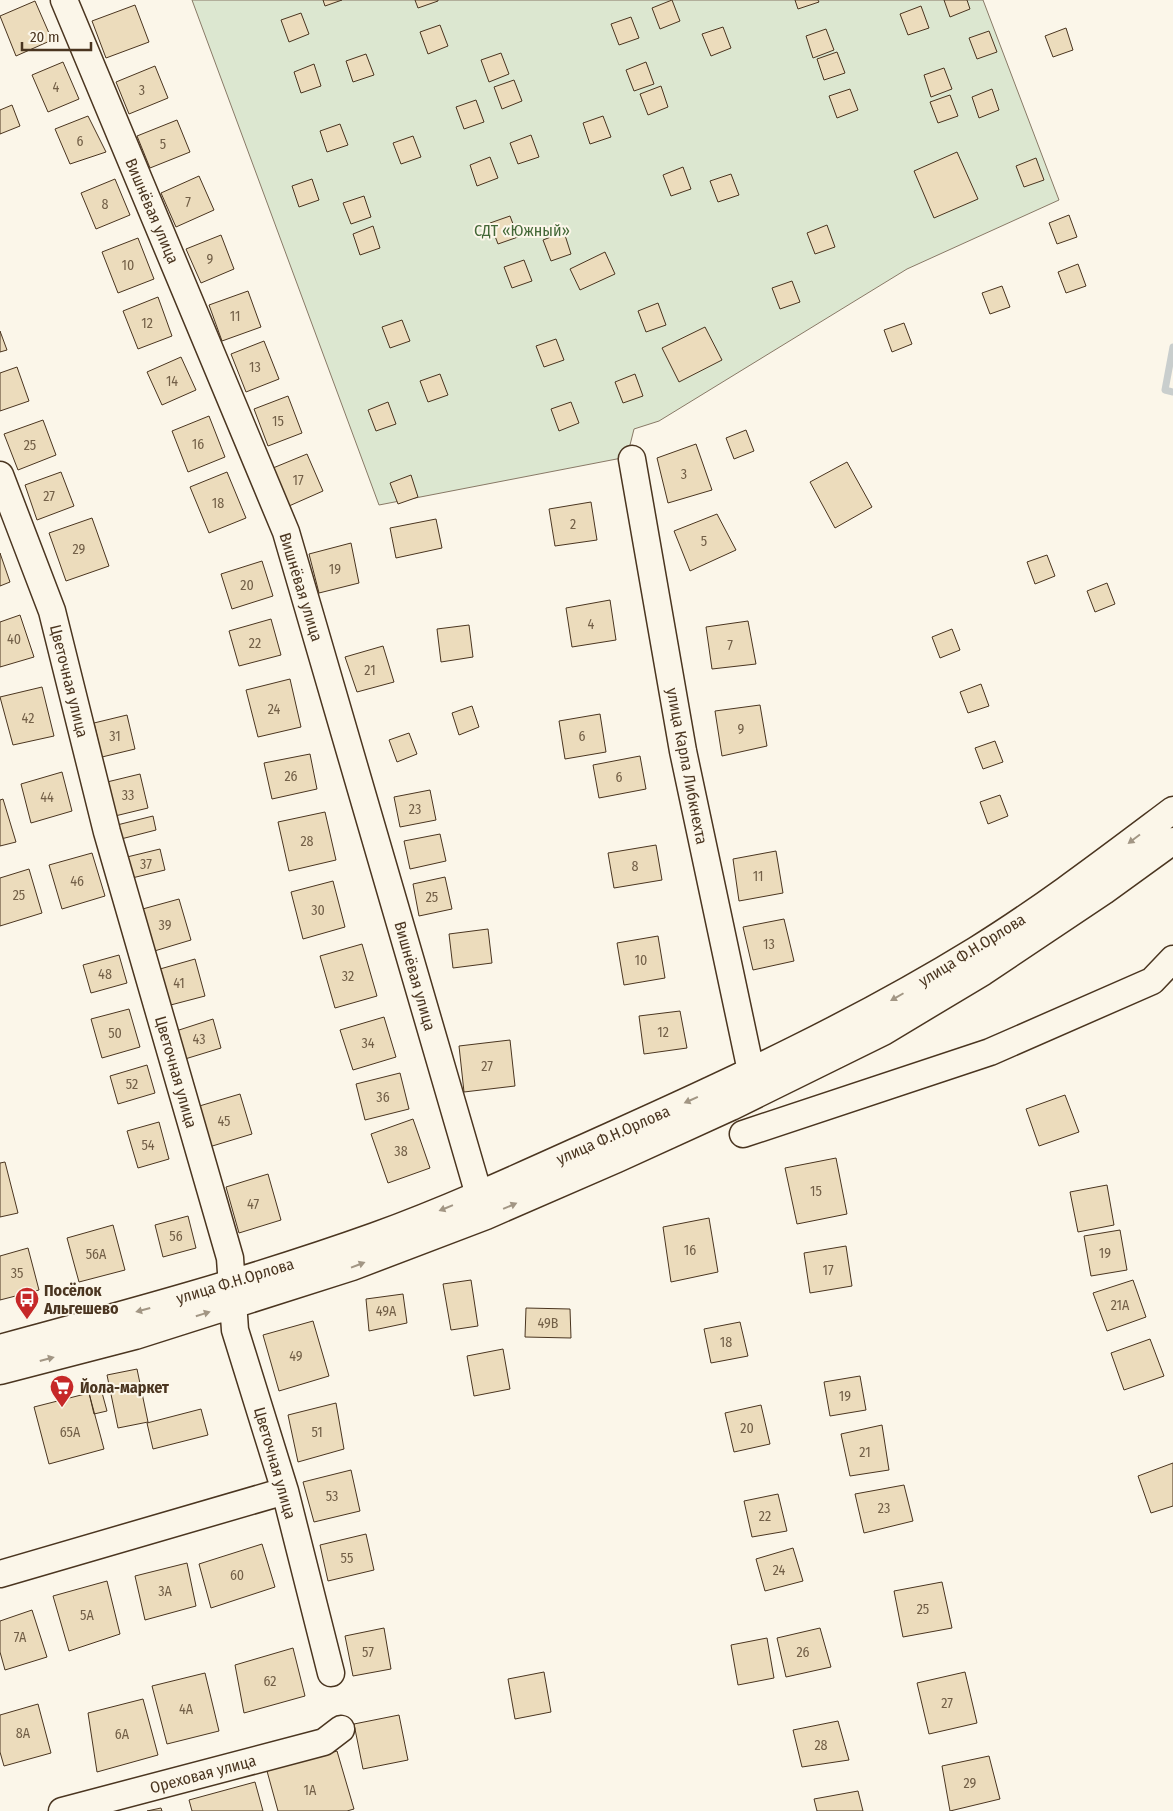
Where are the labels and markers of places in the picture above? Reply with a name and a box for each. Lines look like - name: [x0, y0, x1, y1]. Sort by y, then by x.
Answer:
- place label: Посёлок Альгешево: [43, 1281, 119, 1318]
- bus stop icon: Посёлок Альгешево: [14, 1286, 40, 1320]
- supermarket icon: Йола-маркет: [49, 1374, 75, 1408]
- place label: Йола-маркет: [80, 1378, 169, 1397]

